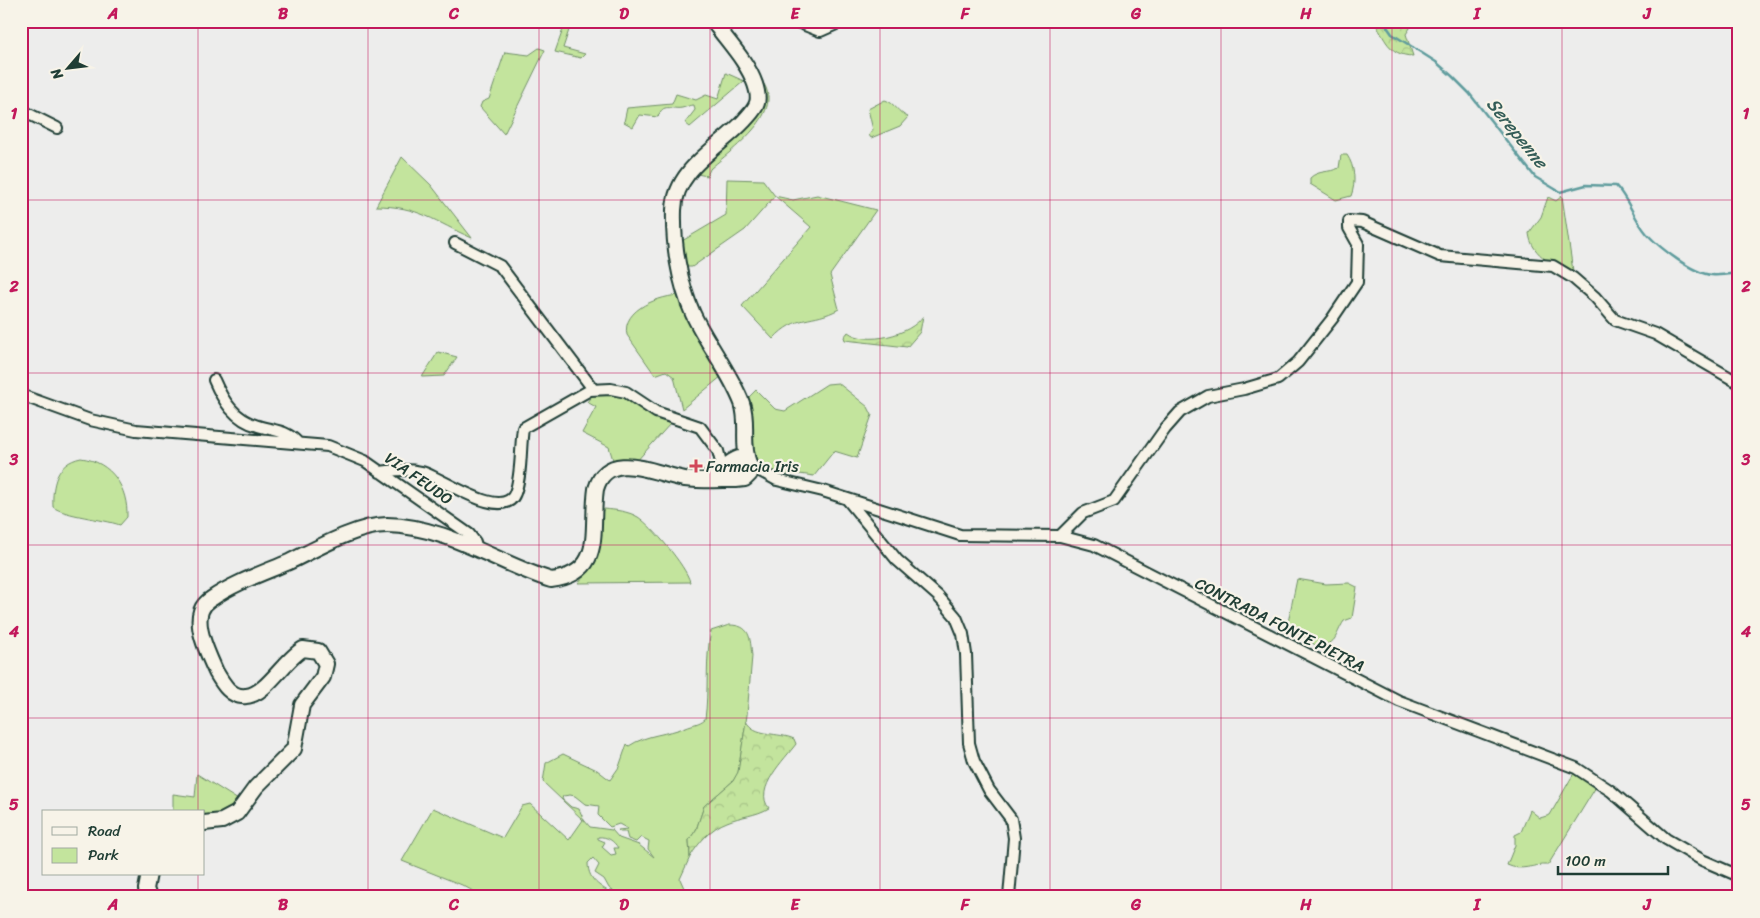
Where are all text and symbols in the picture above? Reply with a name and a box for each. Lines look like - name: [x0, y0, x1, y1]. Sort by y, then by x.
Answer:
- text: A: [107, 0, 118, 28]
- text: B: [278, 0, 289, 28]
- text: C: [448, 0, 460, 28]
- text: D: [619, 0, 629, 28]
- text: E: [791, 0, 801, 28]
- text: F: [960, 0, 971, 28]
- text: G: [1130, 0, 1142, 28]
- text: H: [1299, 0, 1312, 28]
- text: I: [1473, 0, 1482, 28]
- text: J: [1642, 0, 1652, 28]
- north arrow: [42, 42, 92, 92]
- text: N: [44, 63, 71, 85]
- water label: Serepenne: [1478, 90, 1557, 177]
- text: 1: [11, 99, 18, 128]
- text: 1: [1743, 99, 1750, 128]
- text: 2: [8, 272, 19, 301]
- text: 2: [1740, 272, 1751, 301]
- street label: VIA FEUDO: [378, 444, 459, 513]
- text: 3: [9, 445, 19, 474]
- text: 3: [1741, 445, 1751, 474]
- place label: Farmacia Iris: [706, 452, 800, 481]
- marker: Farmacia Iris: [690, 460, 702, 472]
- street label: CONTRADA FONTE PIETRA: [1190, 569, 1370, 680]
- text: 4: [8, 617, 19, 646]
- text: 4: [1740, 617, 1751, 646]
- text: 5: [9, 790, 19, 819]
- text: 5: [1741, 790, 1751, 819]
- legend: [42, 810, 205, 876]
- text: Road: [88, 818, 121, 844]
- text: Park: [88, 842, 119, 868]
- scale bar: [1558, 843, 1668, 875]
- text: 100 m: [1565, 848, 1606, 874]
- text: A: [107, 890, 118, 918]
- text: B: [278, 890, 289, 918]
- text: C: [448, 890, 460, 918]
- text: D: [619, 890, 629, 918]
- text: E: [791, 890, 801, 918]
- text: F: [960, 890, 971, 918]
- text: G: [1130, 890, 1142, 918]
- text: H: [1299, 890, 1312, 918]
- text: I: [1473, 890, 1482, 918]
- text: J: [1642, 890, 1652, 918]

